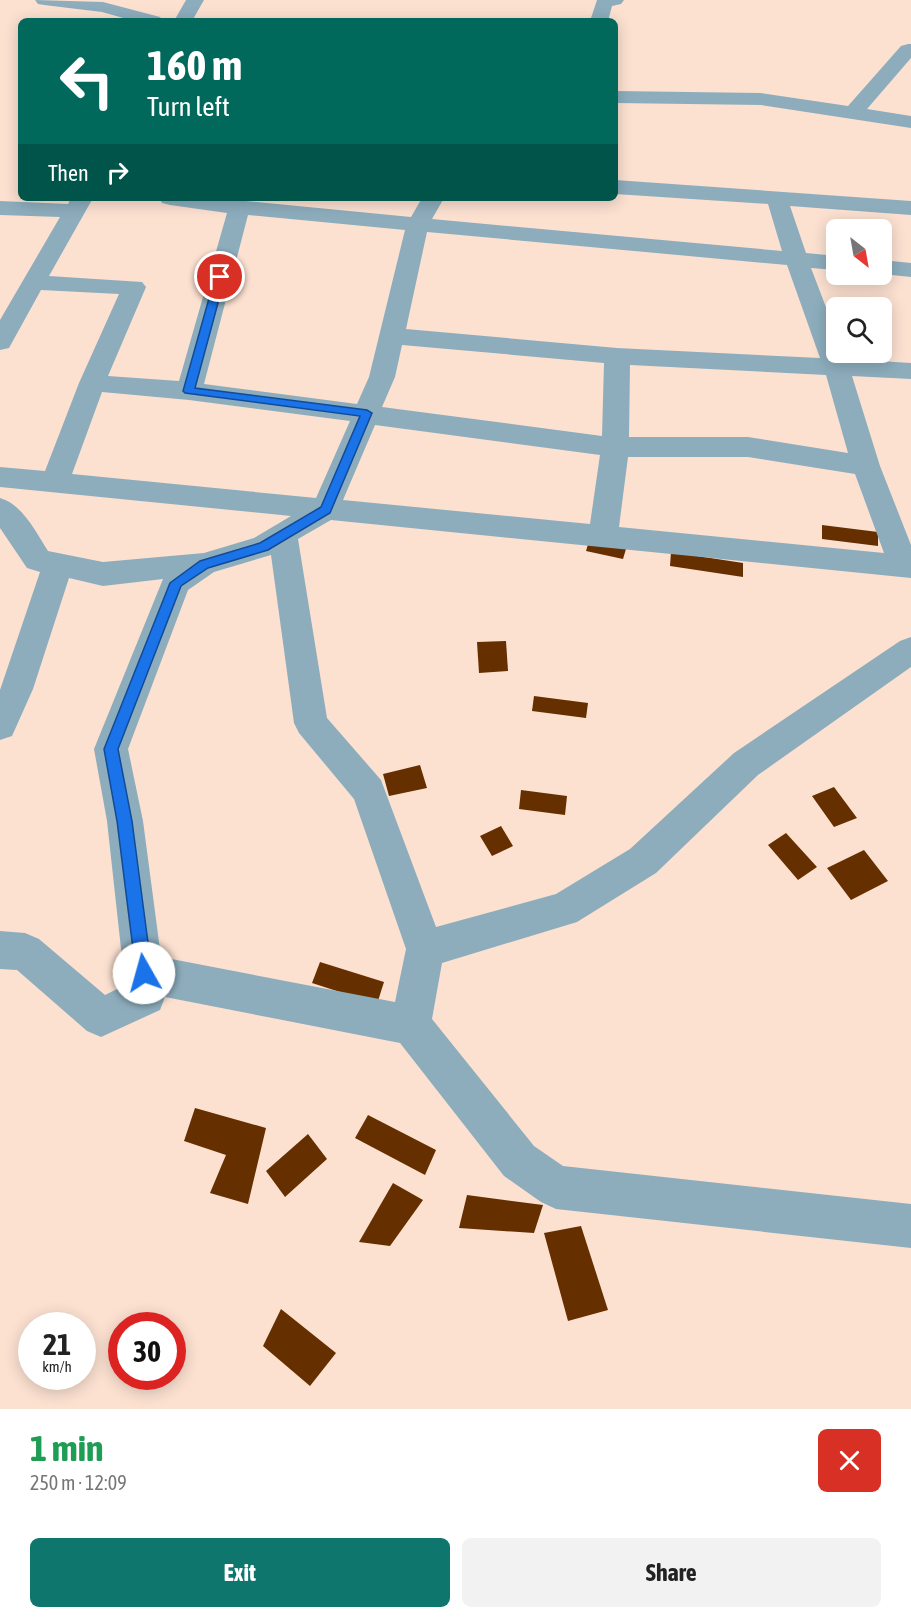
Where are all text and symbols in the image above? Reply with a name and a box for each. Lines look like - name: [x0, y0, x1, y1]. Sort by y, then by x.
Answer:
- text: 160 m: [147, 41, 242, 89]
- icon: left: [48, 42, 126, 120]
- text: Turn left: [147, 91, 230, 122]
- icon: right: [101, 156, 134, 189]
- text: Then: [48, 160, 89, 186]
- north arrow: [826, 219, 892, 285]
- map controls: [826, 219, 892, 363]
- pin: [194, 251, 245, 302]
- icon: arrive: [203, 260, 236, 293]
- button: search: [826, 297, 892, 363]
- position arrow: [112, 941, 176, 1005]
- speed limit sign: 30: [108, 1312, 186, 1390]
- text: 21: [43, 1327, 71, 1361]
- text: km/h: [42, 1358, 72, 1375]
- text: 1 min: [30, 1427, 104, 1469]
- button: close: [818, 1429, 881, 1492]
- text: 250 m · 12:09: [30, 1471, 127, 1494]
- button: Exit: [30, 1538, 450, 1607]
- button: Share: [462, 1538, 881, 1607]

